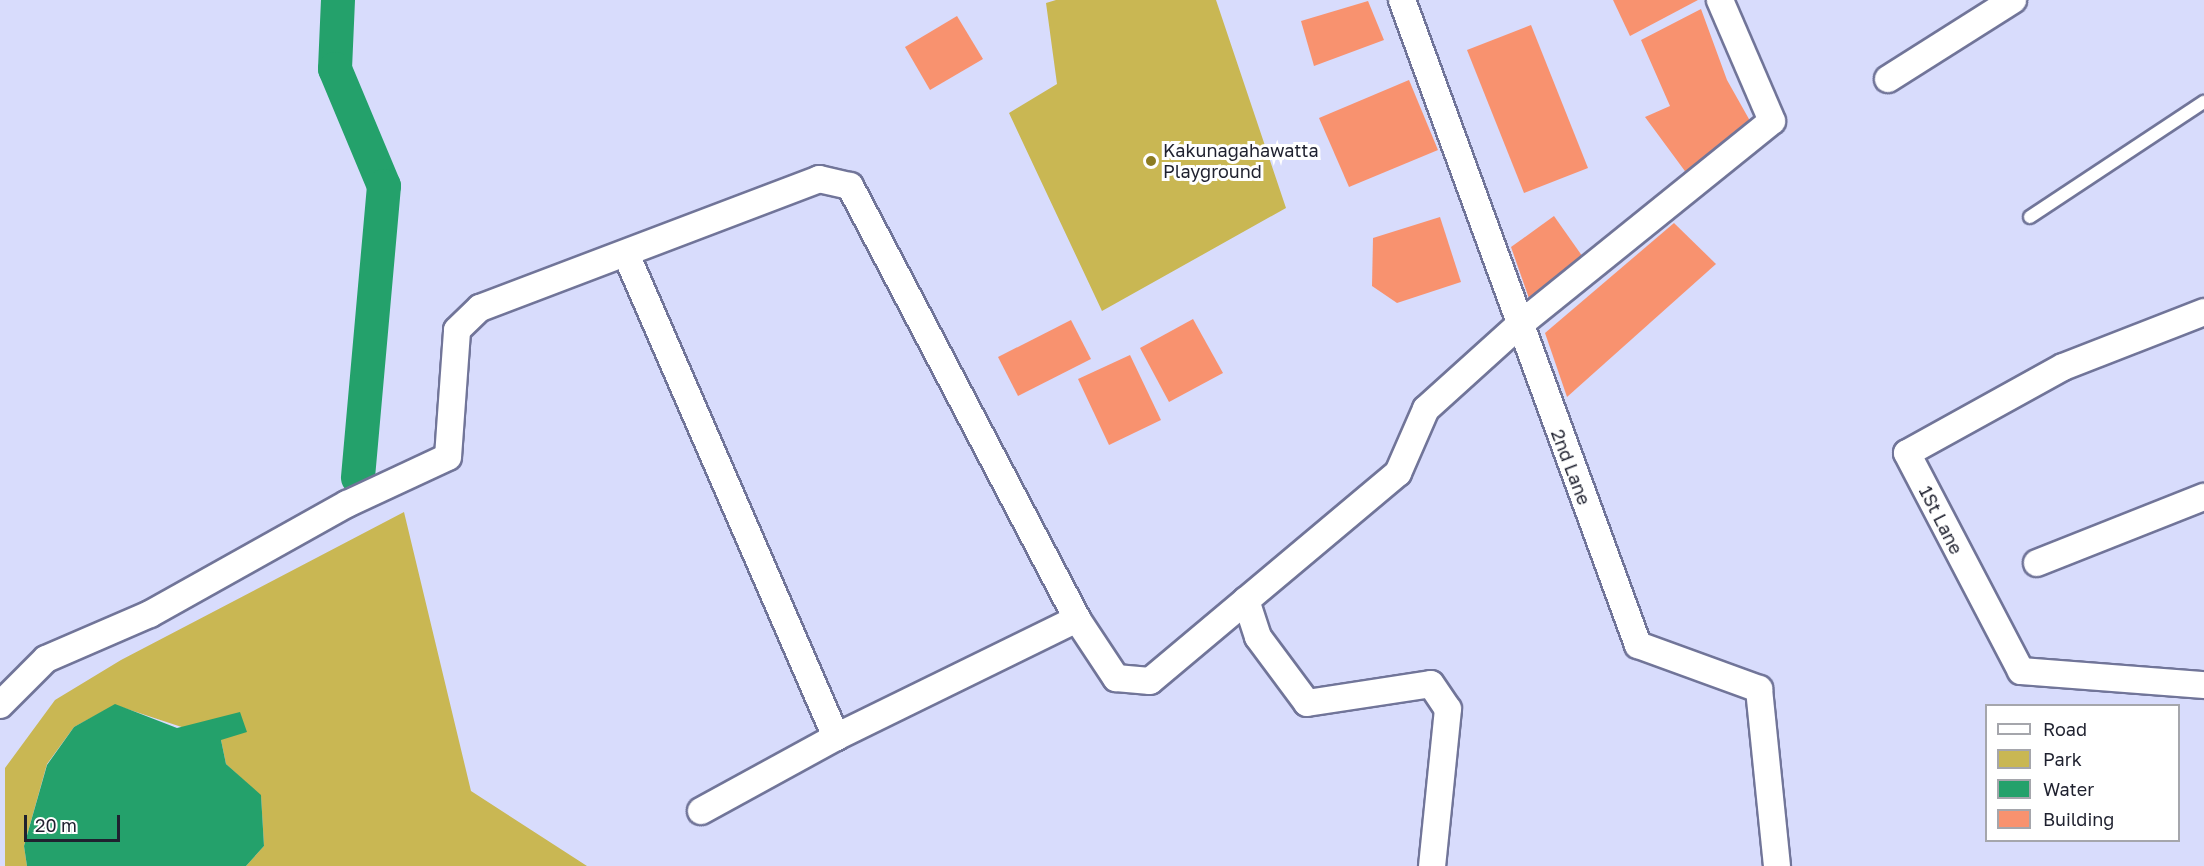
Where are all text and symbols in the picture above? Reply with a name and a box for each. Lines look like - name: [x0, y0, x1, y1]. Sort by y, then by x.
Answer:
- place label: Kakunagahawatta Playground: [1163, 140, 1319, 182]
- marker: Kakunagahawatta Playground: [1144, 154, 1158, 168]
- street label: 2nd Lane: [1547, 426, 1595, 508]
- street label: 1St Lane: [1915, 482, 1967, 558]
- legend: [1985, 704, 2180, 842]
- text: Road: [2043, 718, 2087, 740]
- text: Park: [2043, 748, 2082, 770]
- text: Water: [2043, 778, 2094, 800]
- scale bar: [27, 803, 123, 841]
- text: Building: [2043, 808, 2114, 830]
- text: 20 m: [35, 814, 77, 836]

